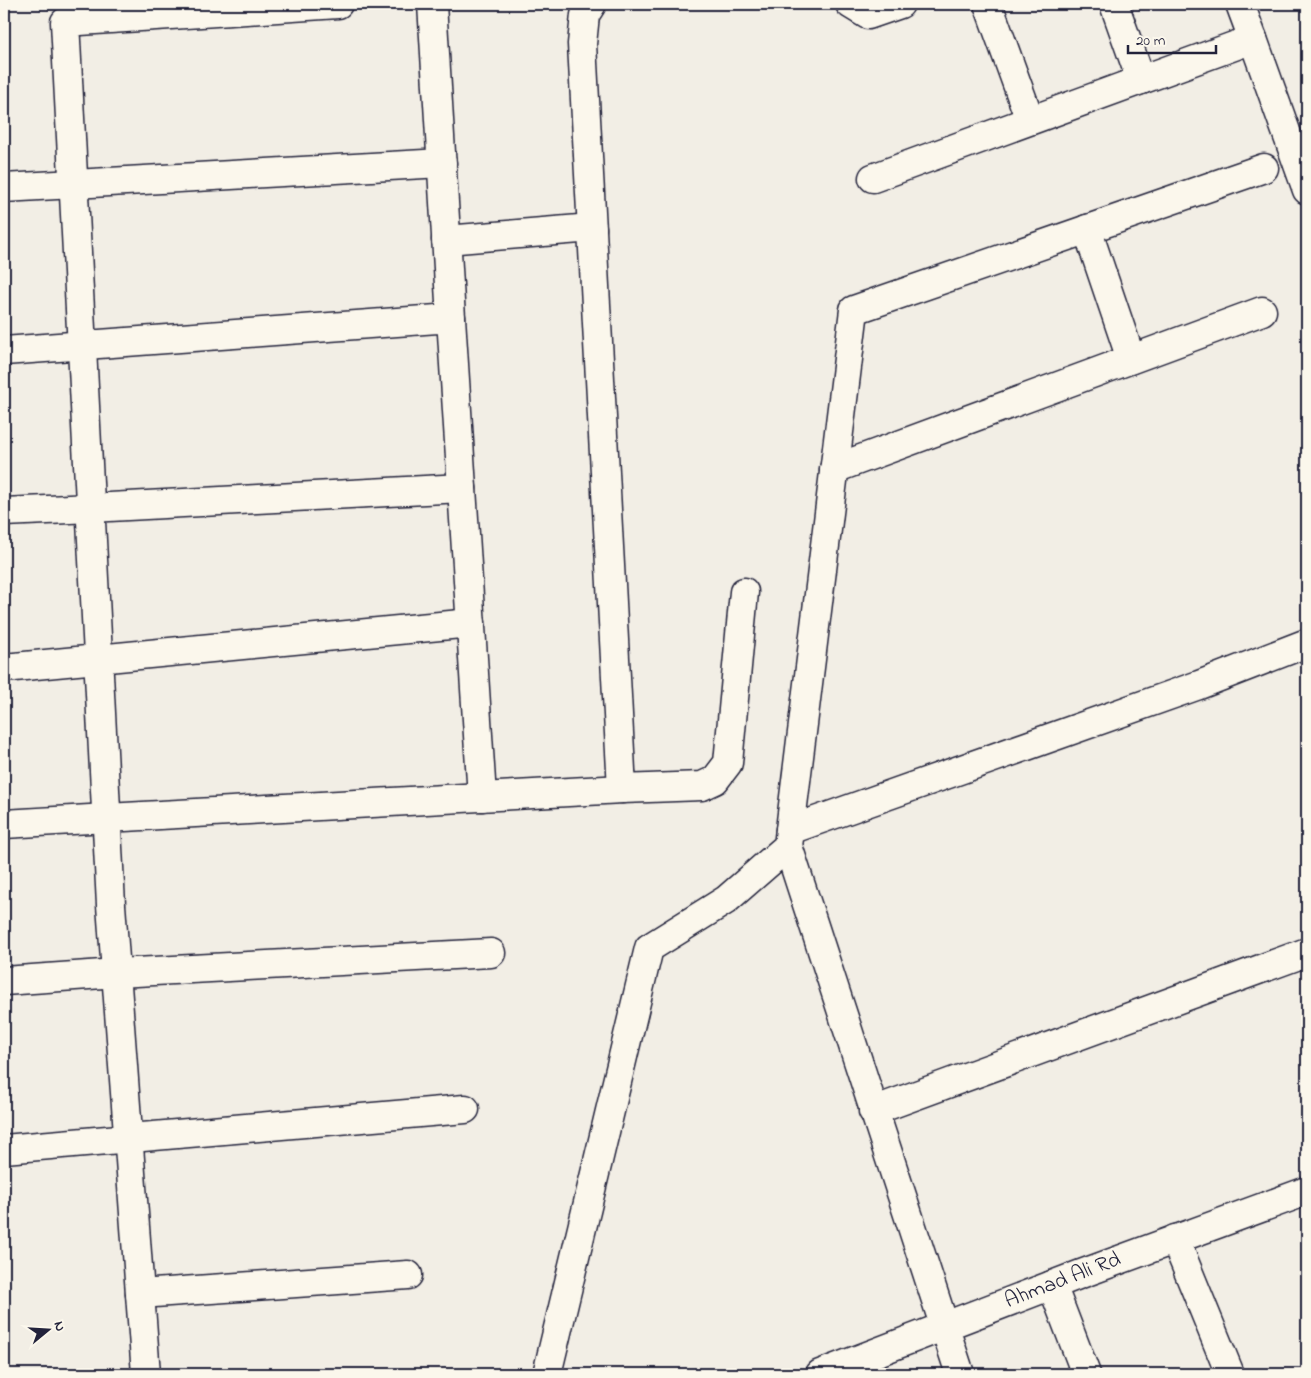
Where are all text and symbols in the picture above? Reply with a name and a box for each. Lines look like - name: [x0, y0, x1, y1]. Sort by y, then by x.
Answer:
- scale bar: [1128, 22, 1216, 54]
- text: 20 m: [1136, 30, 1166, 52]
- street label: Ahmad Ali Rd: [1000, 1244, 1126, 1318]
- north arrow: [22, 1306, 72, 1356]
- text: N: [47, 1319, 70, 1334]

